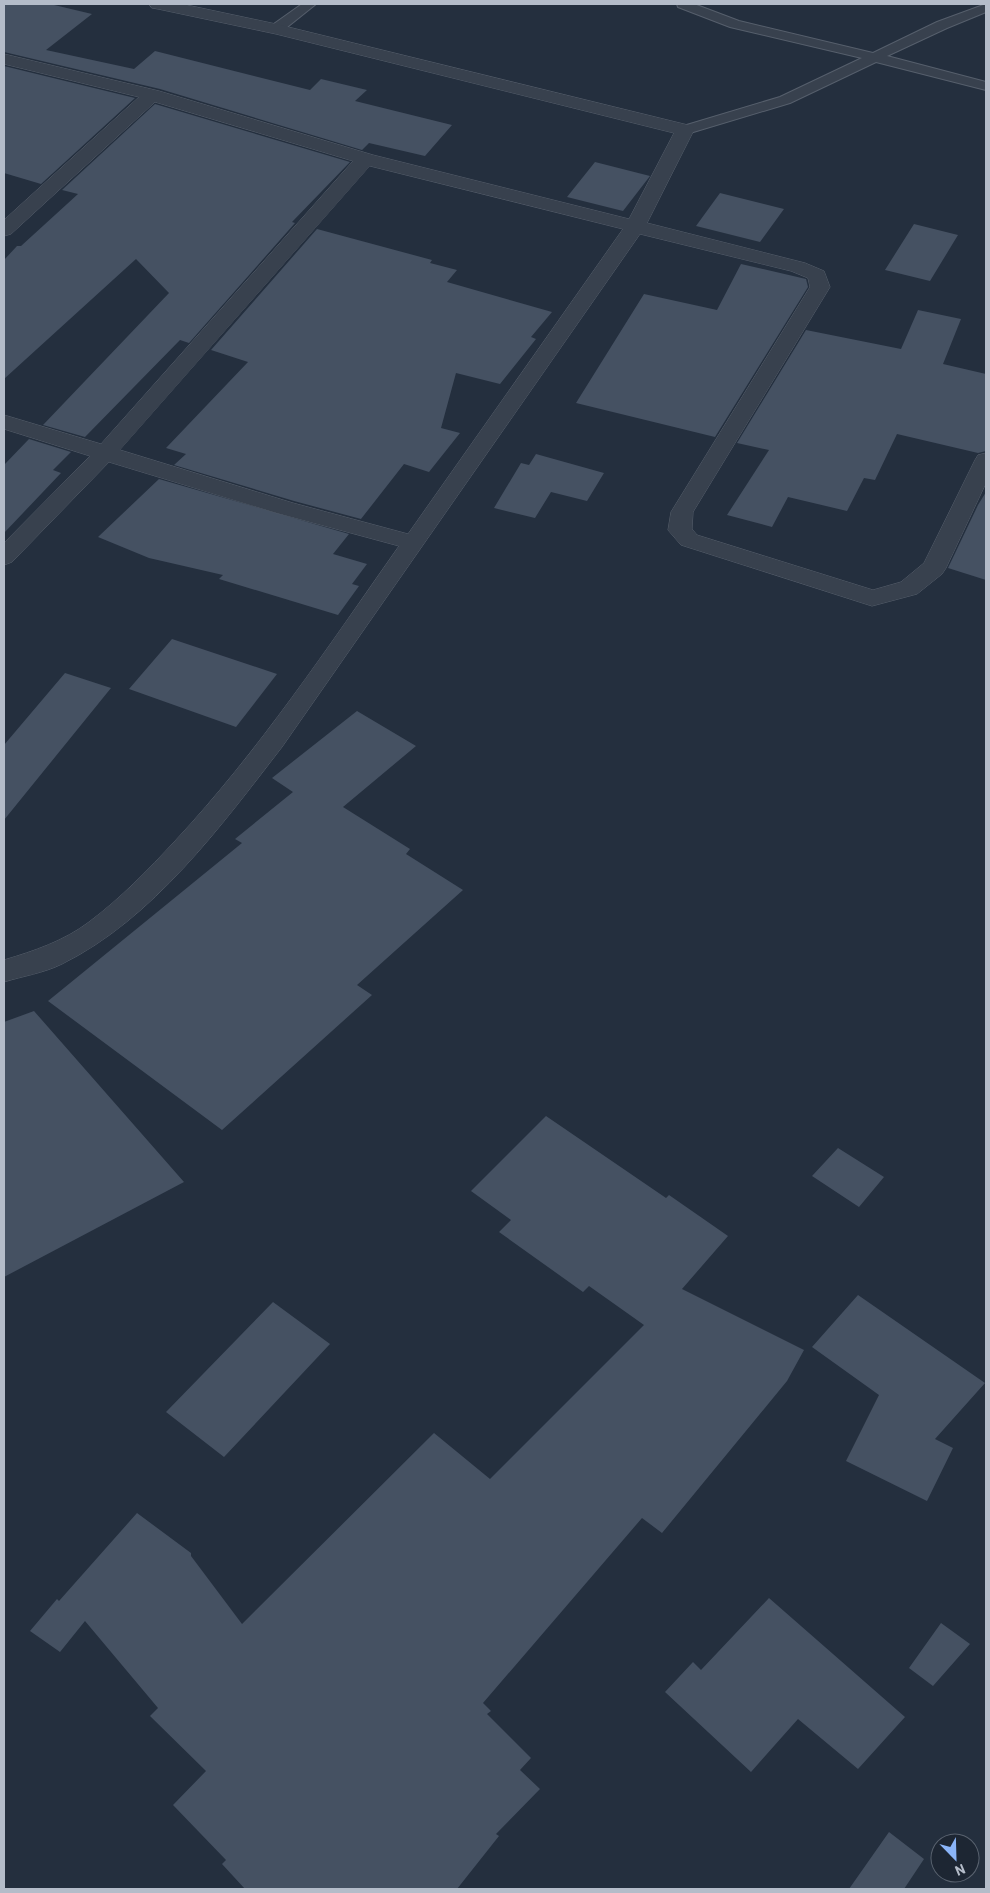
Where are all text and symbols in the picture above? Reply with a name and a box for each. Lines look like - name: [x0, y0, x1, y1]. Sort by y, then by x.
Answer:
- north arrow: [930, 1833, 980, 1883]
- text: N: [953, 1861, 968, 1880]

